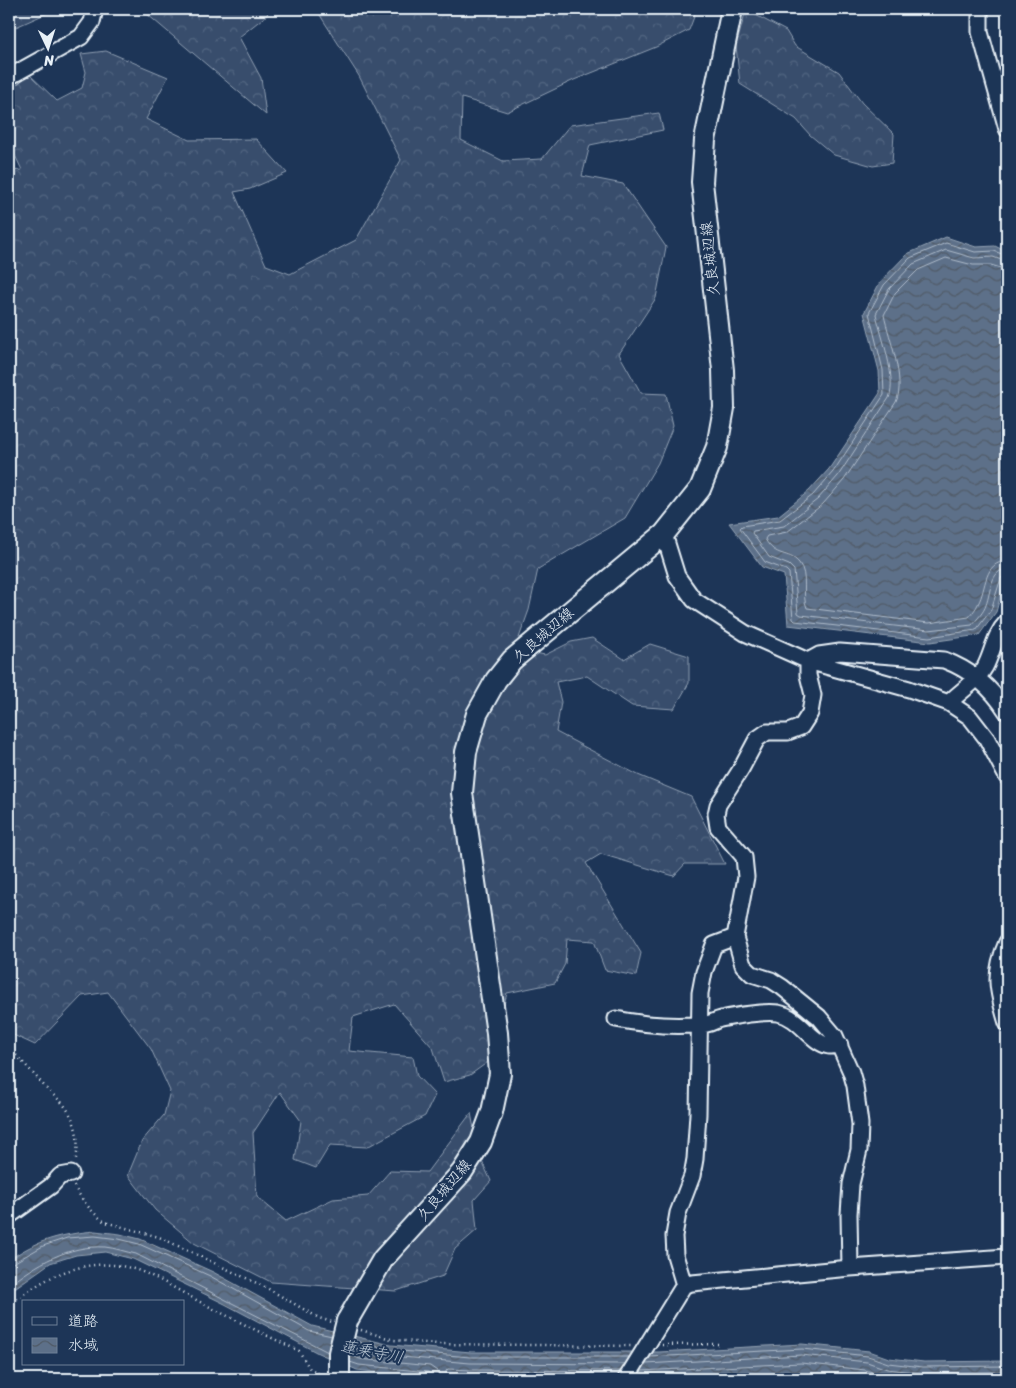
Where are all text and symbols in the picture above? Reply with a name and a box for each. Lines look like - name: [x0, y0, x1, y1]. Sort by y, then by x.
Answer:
- north arrow: [22, 22, 72, 72]
- text: N: [43, 48, 56, 73]
- street label: 久良城辺線: [693, 220, 727, 298]
- street label: 久良城辺線: [506, 601, 580, 669]
- street label: 久良城辺線: [410, 1153, 478, 1227]
- legend: [22, 1300, 185, 1366]
- text: 道路: [68, 1308, 98, 1334]
- water label: 蓮乗寺川: [338, 1331, 406, 1372]
- text: 水域: [68, 1332, 98, 1358]

